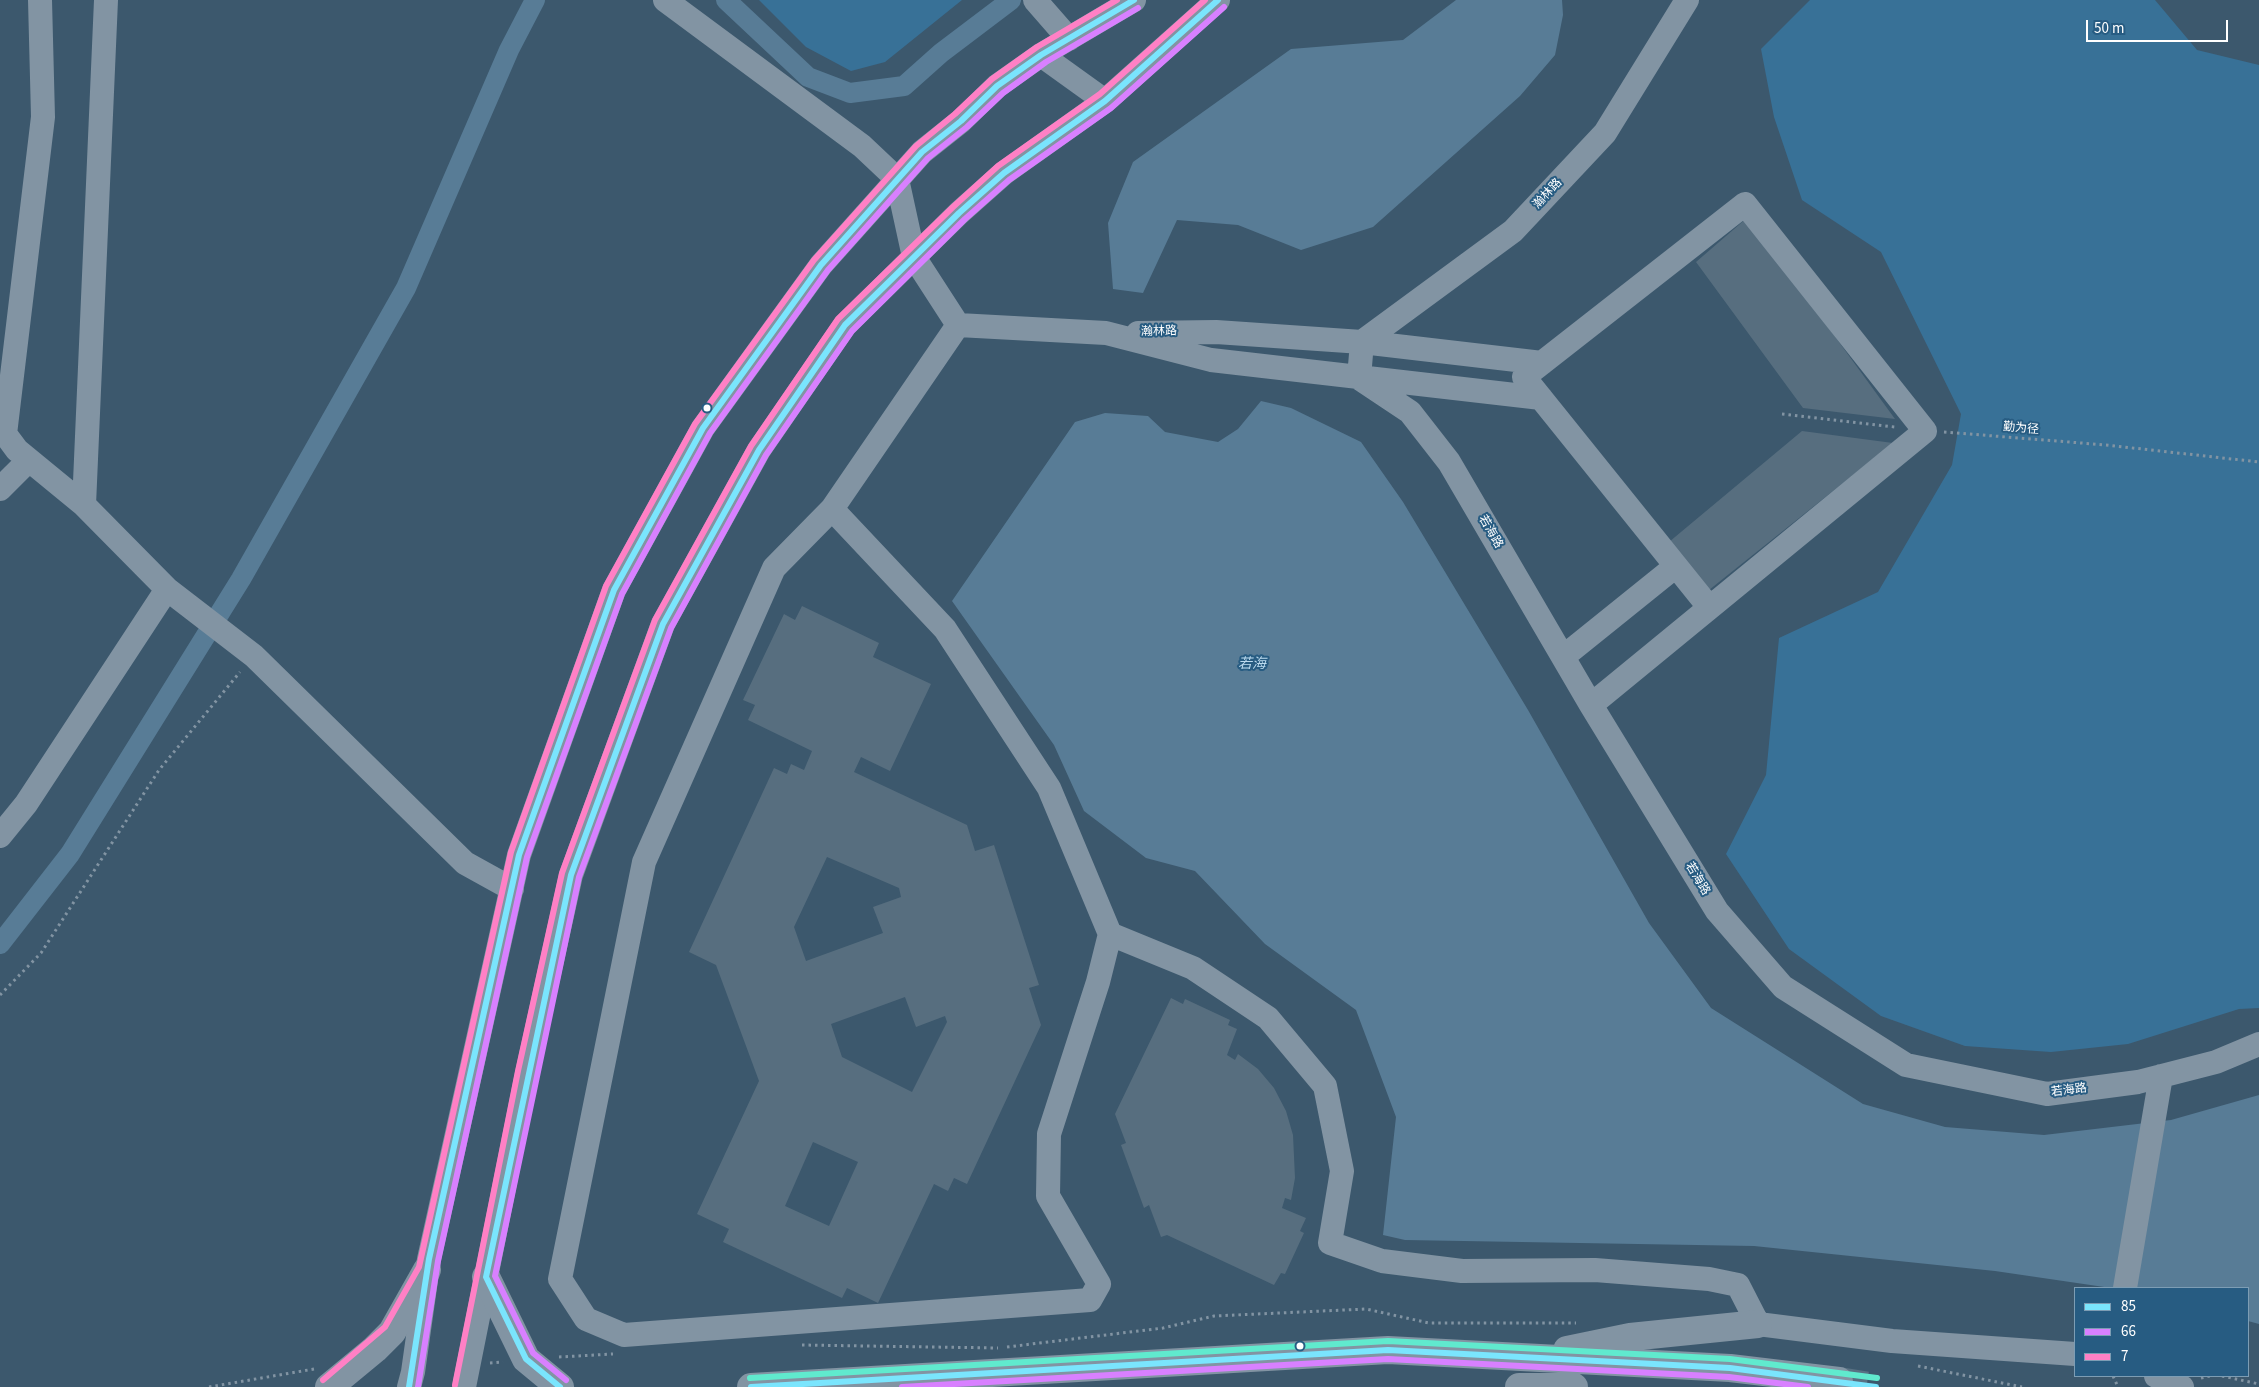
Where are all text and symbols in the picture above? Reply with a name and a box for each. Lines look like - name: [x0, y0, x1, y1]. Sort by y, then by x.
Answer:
- scale bar: [2089, 10, 2232, 42]
- text: 50 m: [2094, 18, 2124, 39]
- street label: 瀚林路: [1530, 176, 1566, 212]
- street label: 瀚林路: [1141, 324, 1177, 340]
- unlabelled marker: [702, 403, 712, 413]
- street label: 勤为径: [2002, 420, 2040, 438]
- street label: 若海路: [1475, 513, 1505, 551]
- water label: 若海: [1238, 657, 1266, 673]
- street label: 若海路: [1682, 860, 1712, 898]
- street label: 若海路: [2050, 1082, 2088, 1100]
- legend: [2074, 1287, 2249, 1377]
- text: 85: [2121, 1296, 2136, 1317]
- text: 66: [2121, 1321, 2136, 1342]
- unlabelled marker: [1295, 1341, 1305, 1351]
- text: 7: [2121, 1346, 2128, 1367]

